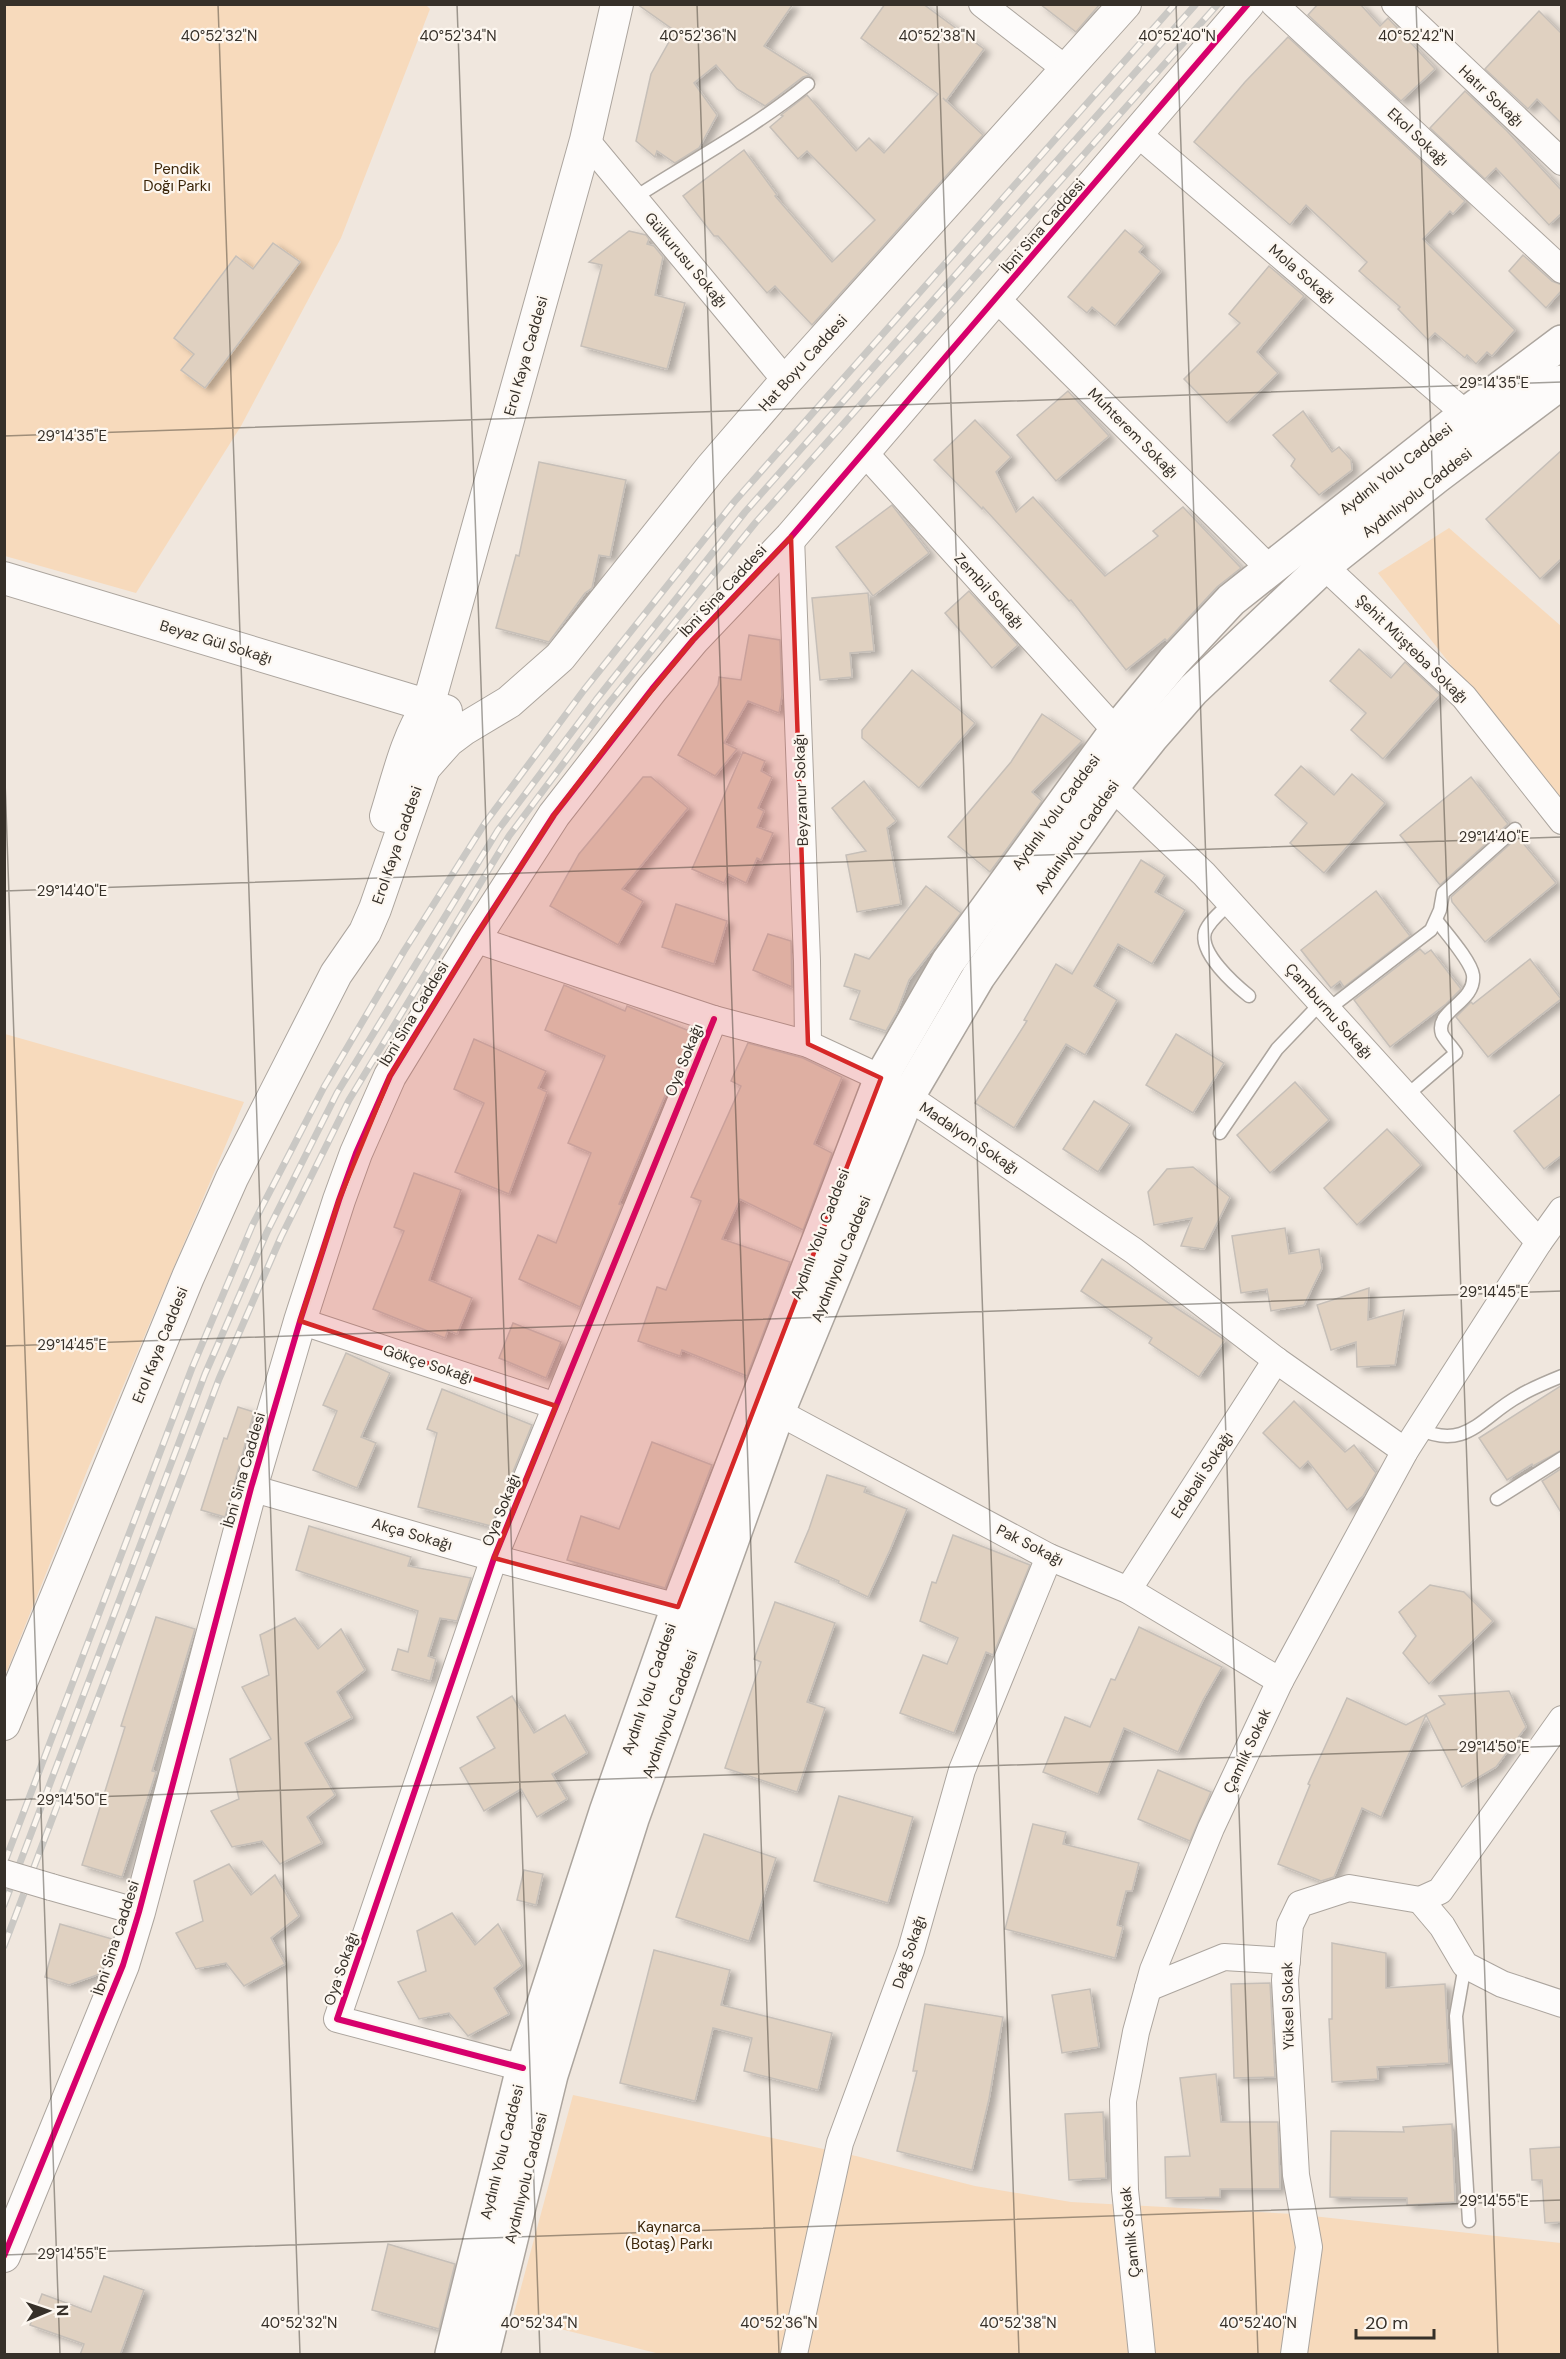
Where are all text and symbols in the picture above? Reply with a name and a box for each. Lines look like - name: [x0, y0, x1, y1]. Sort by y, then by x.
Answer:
- text: 40°52'32"N: [181, 26, 257, 46]
- text: 40°52'34"N: [419, 26, 497, 46]
- text: 40°52'36"N: [659, 26, 737, 46]
- text: 40°52'38"N: [898, 26, 976, 46]
- text: 40°52'40"N: [1138, 26, 1216, 46]
- text: 40°52'42"N: [1378, 26, 1454, 46]
- street label: Hatır Sokağı: [1454, 61, 1528, 131]
- street label: Ekol Sokağı: [1383, 104, 1453, 170]
- park label: Pendik Doğı Parkı: [143, 159, 211, 196]
- street label: İbni Sina Caddesi: [996, 174, 1090, 278]
- street label: Gülkurusu Sokağı: [640, 208, 732, 312]
- street label: Mola Sokağı: [1265, 240, 1339, 308]
- street label: Erol Kaya Caddesi: [499, 294, 553, 418]
- street label: Hat Boyu Caddesi: [754, 310, 852, 416]
- text: 29°14'35"E: [1459, 373, 1529, 393]
- street label: Muhterem Sokağı: [1083, 383, 1183, 483]
- street label: Aydınlı Yolu Caddesi: [1335, 419, 1457, 519]
- text: 29°14'35"E: [37, 426, 107, 446]
- street label: Aydınlıyolu Caddesi: [1358, 444, 1476, 542]
- street label: İbni Sina Caddesi: [675, 540, 771, 642]
- street label: Zembil Sokağı: [950, 549, 1028, 633]
- street label: Şehit Müşteba Sokağı: [1352, 590, 1472, 708]
- street label: Beyaz Gül Sokağı: [157, 615, 275, 669]
- street label: Beyzanur Sokağı: [789, 734, 813, 846]
- street label: Aydınlı Yolu Caddesi: [1007, 750, 1105, 874]
- street label: Aydınlıyolu Caddesi: [1030, 776, 1124, 898]
- street label: Erol Kaya Caddesi: [367, 783, 427, 907]
- text: 29°14'40"E: [1459, 827, 1529, 847]
- text: 29°14'40"E: [37, 881, 107, 901]
- street label: İbni Sina Caddesi: [375, 958, 453, 1070]
- street label: Çamburnu Sokağı: [1281, 959, 1377, 1063]
- street label: Oya Sokağı: [660, 1021, 708, 1099]
- street label: Madalyon Sokağı: [915, 1097, 1023, 1179]
- street label: Aydınlı Yolu Caddesi: [786, 1166, 854, 1302]
- street label: Aydınlıyolu Caddesi: [807, 1193, 875, 1325]
- text: 29°14'45"E: [1459, 1282, 1529, 1302]
- street label: Erol Kaya Caddesi: [128, 1284, 192, 1406]
- text: 29°14'45"E: [37, 1335, 107, 1355]
- street label: Gökçe Sokağı: [381, 1340, 475, 1388]
- street label: İbni Sina Caddesi: [218, 1410, 270, 1530]
- street label: Edebali Sokağı: [1166, 1428, 1238, 1522]
- street label: Oya Sokağı: [477, 1471, 525, 1549]
- street label: Akça Sokağı: [370, 1513, 454, 1555]
- street label: Pak Sokağı: [993, 1520, 1067, 1570]
- street label: Aydınlı Yolu Caddesi: [617, 1620, 681, 1758]
- street label: Aydınlıyolu Caddesi: [638, 1647, 702, 1781]
- street label: Çamlık Sokak: [1219, 1705, 1276, 1797]
- text: 29°14'50"E: [1458, 1737, 1530, 1757]
- text: 29°14'50"E: [36, 1790, 108, 1810]
- street label: İbni Sina Caddesi: [88, 1878, 144, 1998]
- street label: Dağ Sokağı: [888, 1913, 930, 1991]
- street label: Oya Sokağı: [319, 1930, 363, 2008]
- street label: Yüksel Sokak: [1277, 1961, 1299, 2050]
- street label: Aydınlı Yolu Caddesi: [476, 2082, 528, 2222]
- street label: Aydınlıyolu Caddesi: [500, 2110, 552, 2246]
- street label: Çamlık Sokak: [1115, 2185, 1145, 2278]
- text: 29°14'55"E: [1459, 2191, 1529, 2211]
- park label: Kaynarca (Botaş) Parkı: [625, 2217, 713, 2254]
- text: 29°14'55"E: [37, 2244, 107, 2264]
- north arrow: [18, 2281, 78, 2341]
- scale bar: [1356, 2302, 1434, 2340]
- text: N: [52, 2304, 73, 2317]
- text: 20 m: [1365, 2311, 1408, 2335]
- text: 40°52'32"N: [261, 2313, 337, 2333]
- text: 40°52'34"N: [500, 2313, 578, 2333]
- text: 40°52'36"N: [740, 2313, 818, 2333]
- text: 40°52'38"N: [979, 2313, 1057, 2333]
- text: 40°52'40"N: [1219, 2313, 1297, 2333]

